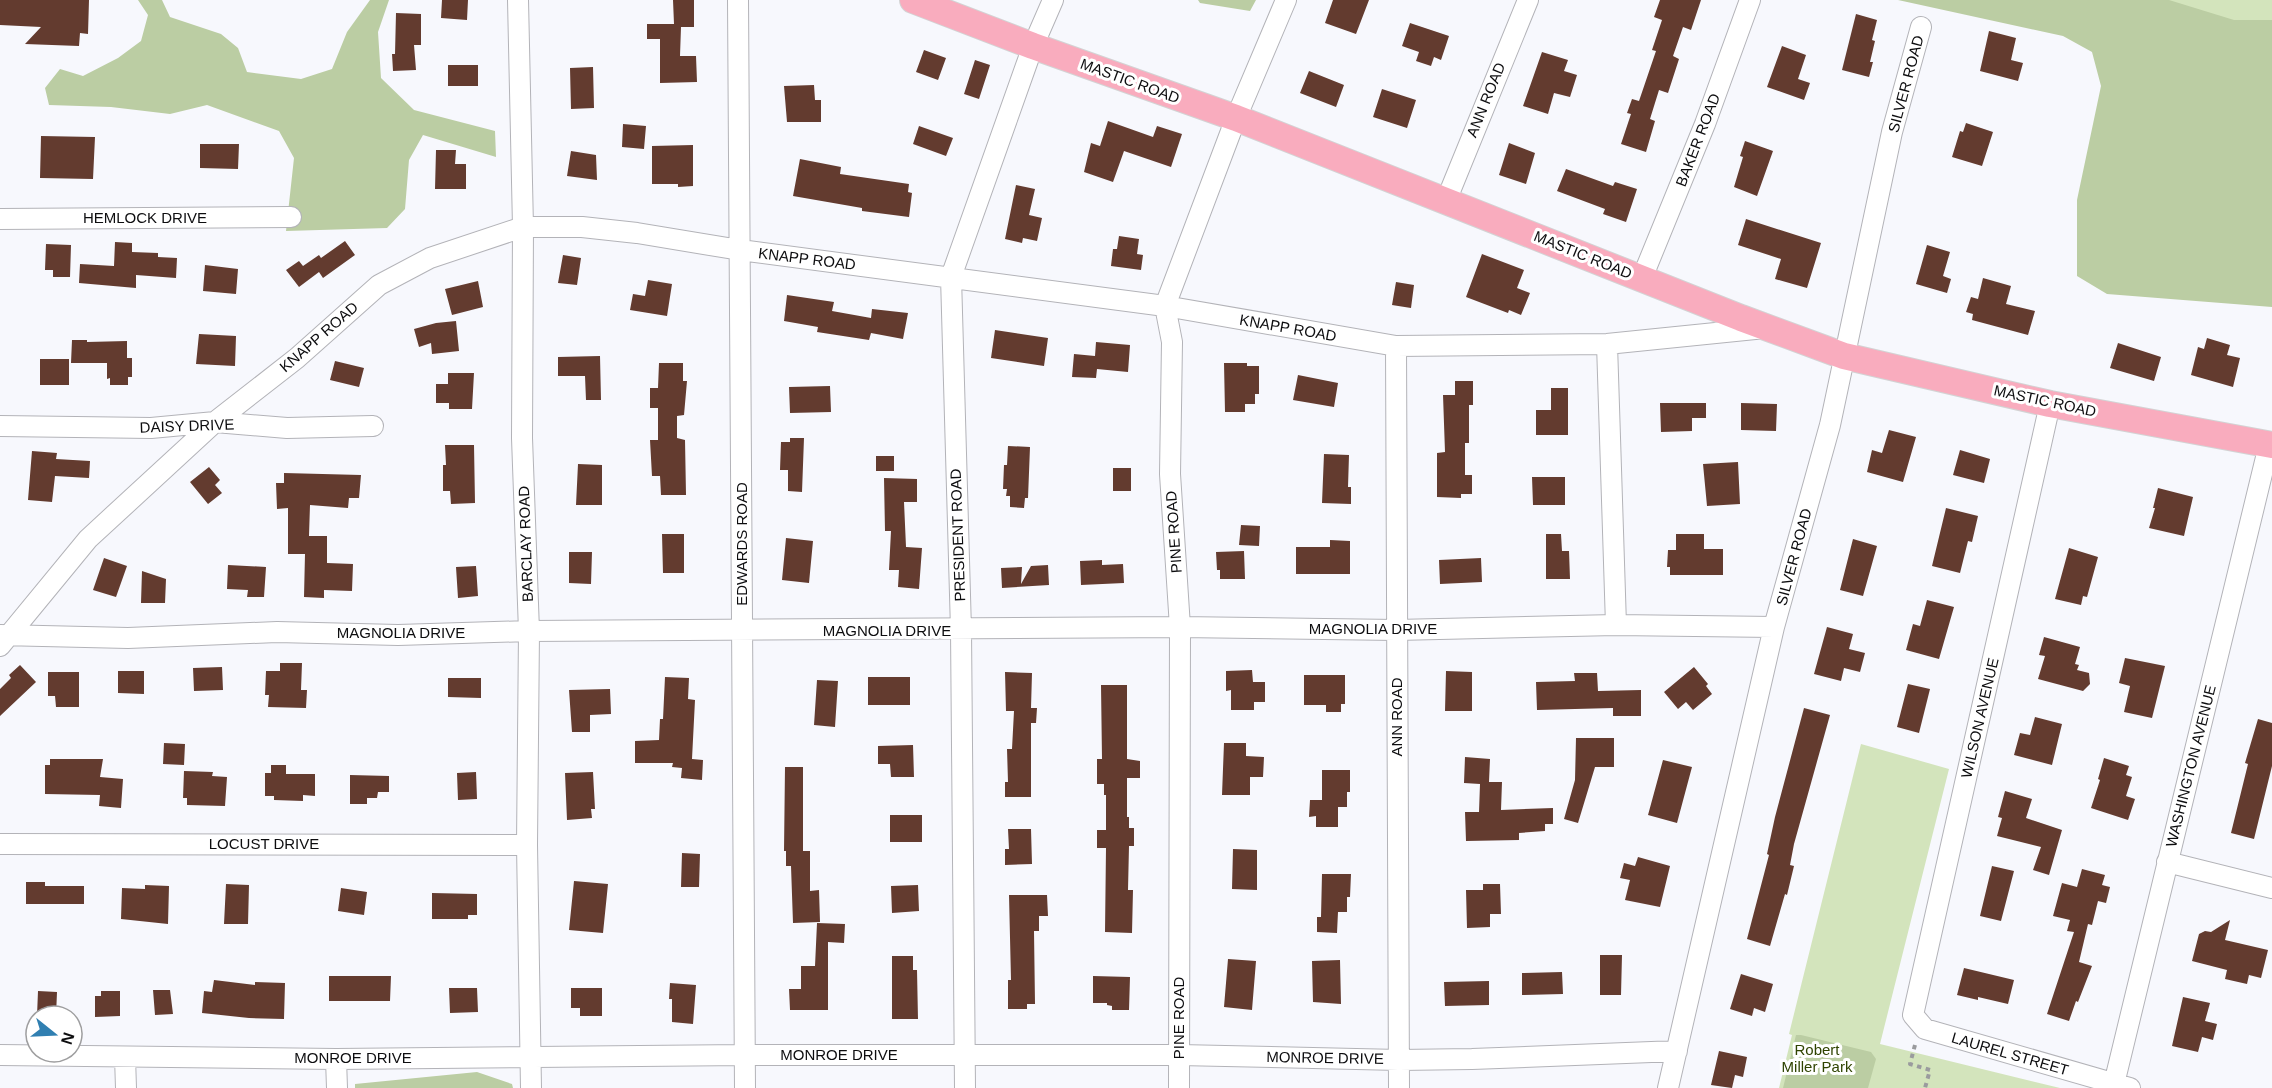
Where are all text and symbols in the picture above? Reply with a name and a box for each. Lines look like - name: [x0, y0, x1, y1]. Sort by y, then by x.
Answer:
- street label: SILVER ROAD: [1884, 33, 1927, 134]
- street label: MASTIC ROAD: [1078, 55, 1182, 106]
- street label: ANN ROAD: [1463, 60, 1508, 140]
- street label: BAKER ROAD: [1672, 91, 1723, 189]
- street label: HEMLOCK DRIVE: [83, 209, 207, 226]
- street label: MASTIC ROAD: [1532, 227, 1635, 282]
- street label: KNAPP ROAD: [757, 244, 857, 273]
- street label: KNAPP ROAD: [276, 298, 361, 375]
- street label: KNAPP ROAD: [1238, 311, 1338, 344]
- street label: MASTIC ROAD: [1992, 381, 2098, 420]
- street label: DAISY DRIVE: [139, 415, 235, 436]
- street label: PRESIDENT ROAD: [947, 468, 968, 602]
- street label: EDWARDS ROAD: [733, 482, 750, 606]
- street label: BARCLAY ROAD: [515, 486, 536, 602]
- street label: PINE ROAD: [1162, 490, 1185, 574]
- street label: SILVER ROAD: [1772, 506, 1815, 607]
- street label: MAGNOLIA DRIVE: [1309, 620, 1437, 637]
- street label: MAGNOLIA DRIVE: [823, 622, 951, 639]
- street label: MAGNOLIA DRIVE: [337, 624, 465, 641]
- street label: WILSON AVENUE: [1957, 656, 2002, 780]
- street label: ANN ROAD: [1388, 677, 1405, 757]
- street label: WASHINGTON AVENUE: [2162, 683, 2219, 849]
- street label: LOCUST DRIVE: [209, 835, 319, 852]
- street label: PINE ROAD: [1170, 977, 1187, 1059]
- north arrow: [24, 1004, 84, 1064]
- street label: LAUREL STREET: [1950, 1029, 2071, 1078]
- text: N: [58, 1030, 78, 1047]
- park label: Robert Miller Park: [1782, 1041, 1853, 1075]
- street label: MONROE DRIVE: [780, 1046, 898, 1063]
- street label: MONROE DRIVE: [1266, 1048, 1384, 1067]
- street label: MONROE DRIVE: [294, 1049, 412, 1066]

